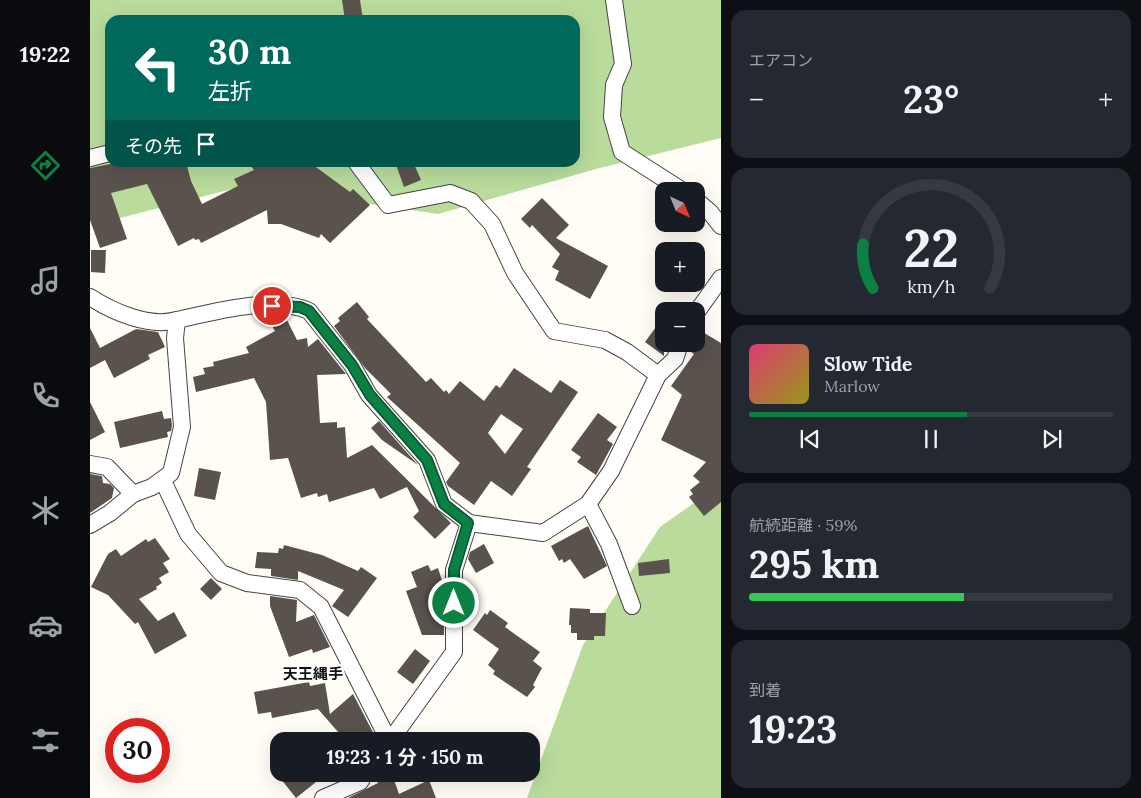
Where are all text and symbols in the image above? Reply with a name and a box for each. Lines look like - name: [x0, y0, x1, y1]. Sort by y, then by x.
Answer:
- text: 30 m: [208, 29, 291, 74]
- icon: left: [125, 35, 190, 100]
- text: 19:22: [20, 40, 70, 68]
- text: エアコン: [749, 50, 813, 70]
- text: 23°: [903, 75, 959, 123]
- text: 左折: [208, 77, 252, 105]
- text: −: [749, 82, 764, 118]
- text: +: [1098, 82, 1113, 118]
- icon: arrive: [192, 130, 220, 158]
- text: その先: [125, 134, 182, 158]
- icon: directions: [28, 148, 63, 183]
- north arrow: [655, 182, 705, 232]
- map controls: [655, 182, 705, 352]
- text: 22: [903, 215, 959, 281]
- button: +: [655, 242, 705, 292]
- icon: music: [28, 263, 63, 298]
- text: km/h: [907, 275, 955, 298]
- pin: [251, 285, 293, 327]
- icon: arrive: [258, 292, 286, 320]
- button: −: [655, 302, 705, 352]
- text: Slow Tide: [824, 352, 912, 376]
- text: Marlow: [824, 376, 880, 396]
- icon: phone: [28, 378, 63, 413]
- icon: previous: [796, 425, 824, 453]
- icon: pause: [917, 425, 945, 453]
- icon: next: [1038, 425, 1066, 453]
- icon: climate: [28, 493, 63, 528]
- text: 航続距離 · 59%: [749, 515, 857, 535]
- text: 295 km: [749, 540, 879, 588]
- position arrow: [427, 576, 479, 628]
- icon: car: [28, 608, 63, 643]
- district label: 天王縄手: [283, 664, 343, 683]
- text: 到着: [749, 680, 781, 700]
- text: 19:23: [749, 705, 837, 753]
- speed limit sign: 30: [105, 718, 170, 783]
- icon: filters: [28, 723, 63, 758]
- text: 19:23 · 1 分 · 150 m: [327, 745, 484, 769]

